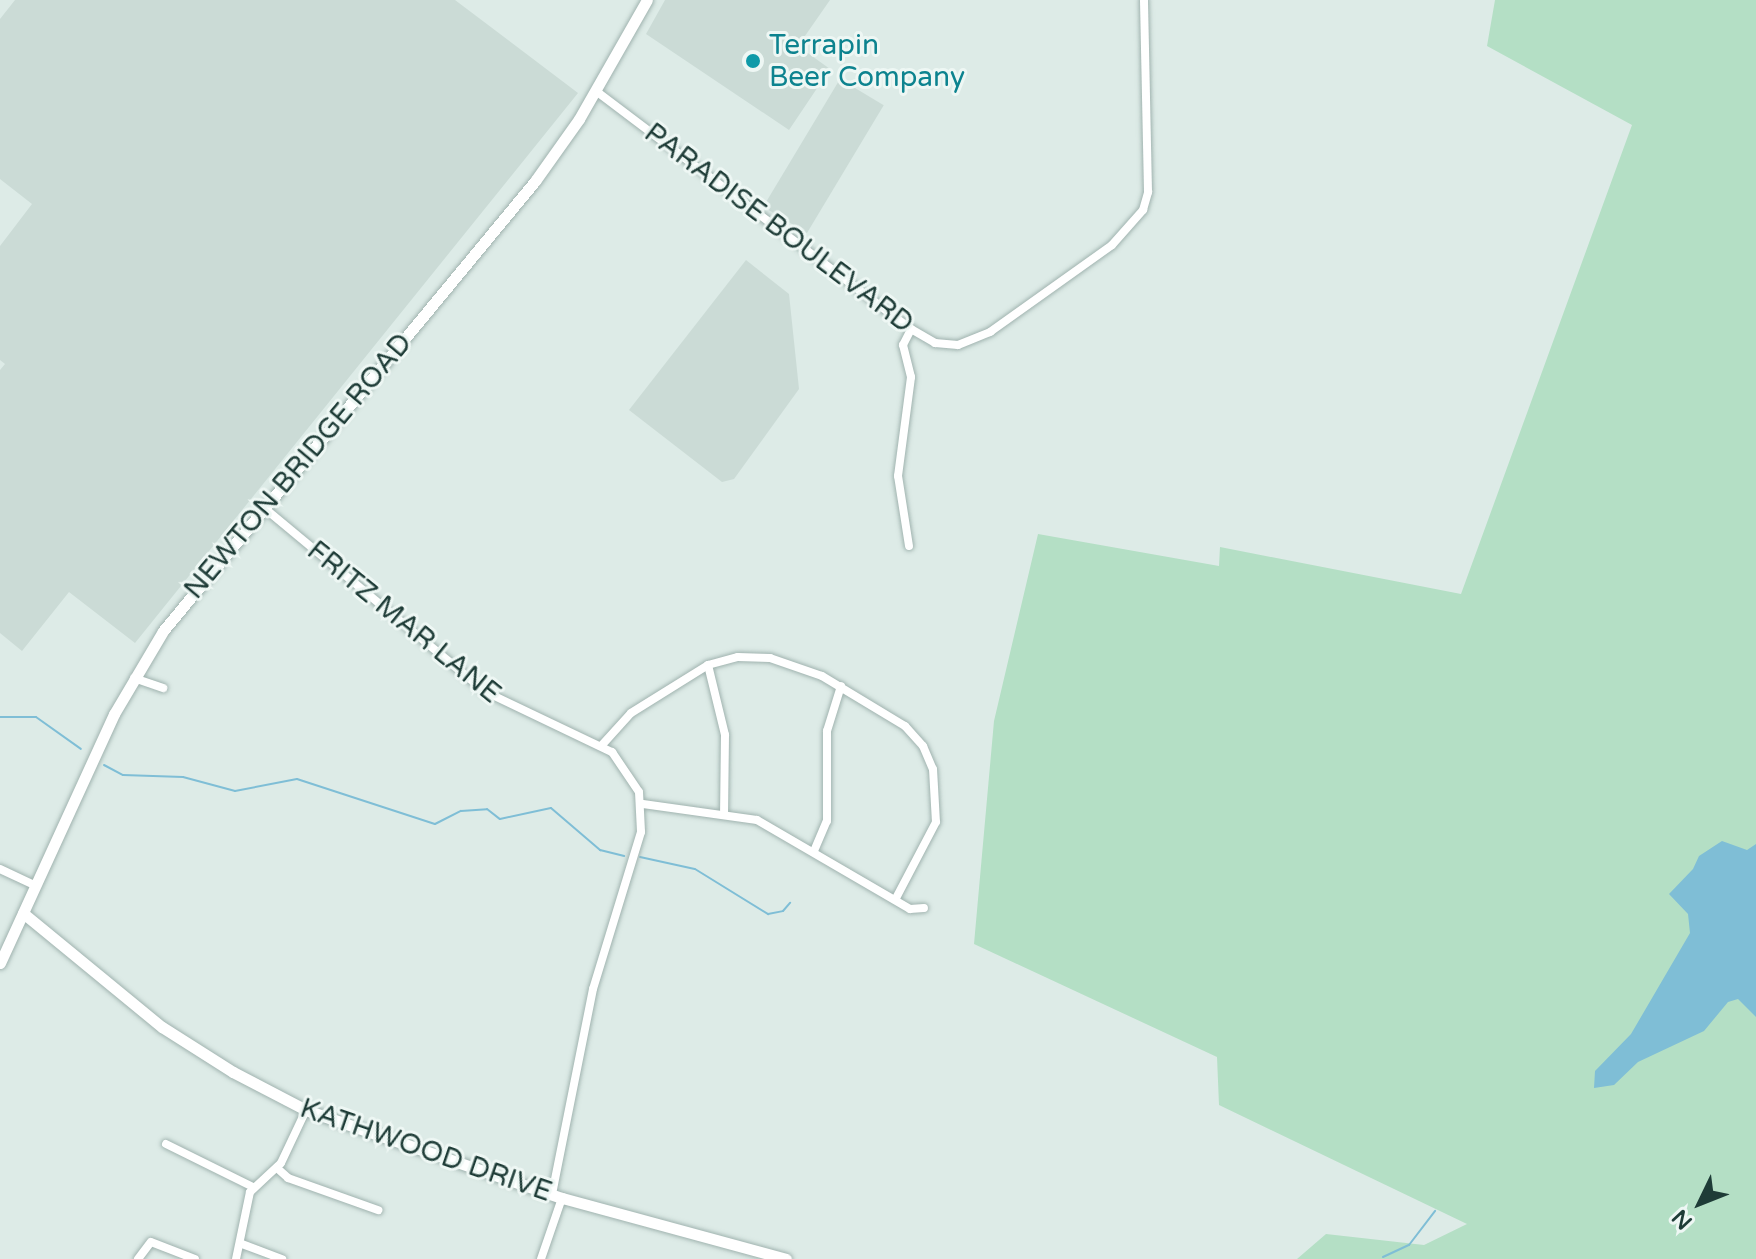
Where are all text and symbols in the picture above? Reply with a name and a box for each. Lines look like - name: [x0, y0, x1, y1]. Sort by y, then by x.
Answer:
- place label: Terrapin Beer Company: [769, 28, 965, 94]
- marker: Terrapin Beer Company: [744, 52, 762, 70]
- street label: PARADISE BOULEVARD: [638, 116, 920, 340]
- street label: NEWTON BRIDGE ROAD: [177, 326, 419, 606]
- street label: FRITZ MAR LANE: [301, 534, 507, 710]
- street label: KATHWOOD DRIVE: [296, 1091, 556, 1209]
- north arrow: [1660, 1163, 1740, 1243]
- text: N: [1667, 1204, 1698, 1235]

